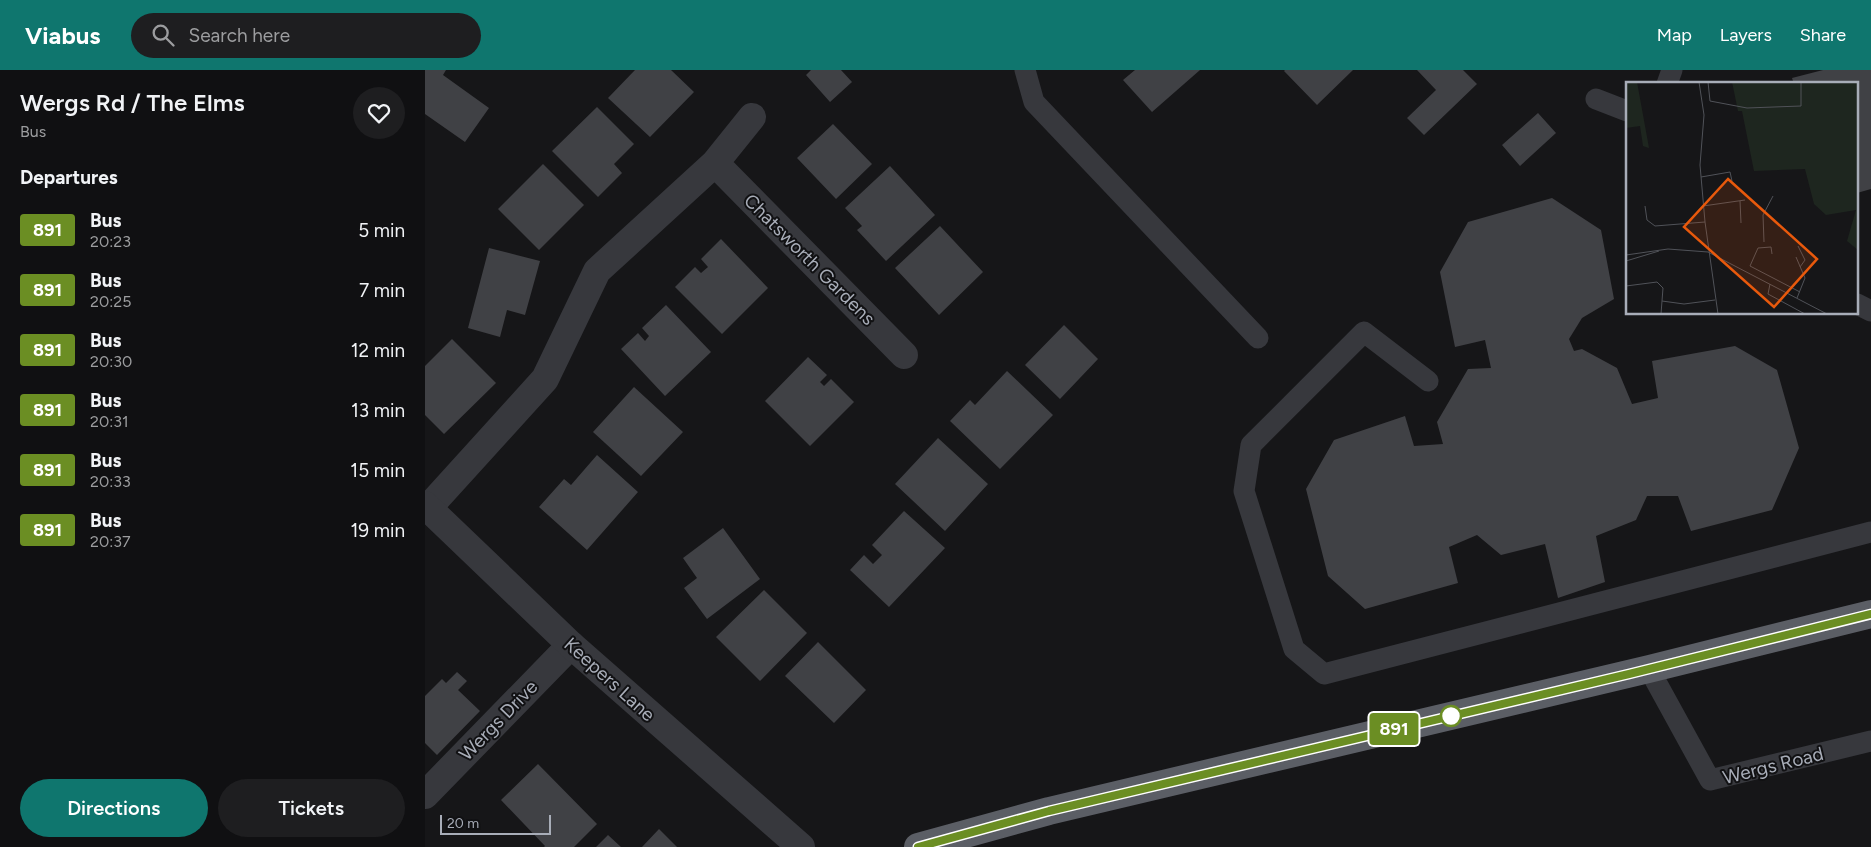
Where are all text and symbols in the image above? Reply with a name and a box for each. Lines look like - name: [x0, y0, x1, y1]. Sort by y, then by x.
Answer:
- search box: [131, 13, 481, 58]
- text: Viabus: [25, 21, 101, 50]
- icon: search: [149, 21, 177, 49]
- text: Search here: [189, 24, 290, 47]
- text: Map: [1657, 24, 1692, 46]
- text: Layers: [1720, 24, 1772, 46]
- text: Share: [1800, 24, 1846, 46]
- inset map: [1626, 82, 1859, 315]
- button: heart: [353, 87, 405, 139]
- text: Wergs Rd / The Elms: [20, 88, 245, 117]
- text: Bus: [20, 122, 46, 141]
- text: Departures: [20, 166, 118, 189]
- street label: Chatsworth Gardens: [739, 189, 880, 330]
- text: Bus: [90, 209, 121, 232]
- text: 891: [33, 219, 62, 241]
- text: 5 min: [358, 219, 405, 242]
- text: 20:23: [90, 232, 131, 251]
- text: Bus: [90, 269, 121, 292]
- text: 891: [33, 279, 62, 301]
- text: 7 min: [359, 279, 405, 302]
- text: 20:25: [90, 292, 131, 311]
- text: Bus: [90, 329, 121, 352]
- text: 891: [33, 339, 62, 361]
- text: 12 min: [351, 339, 405, 362]
- text: 20:30: [90, 352, 132, 371]
- text: Bus: [90, 389, 121, 412]
- text: 891: [33, 399, 62, 421]
- text: 13 min: [351, 399, 405, 422]
- text: 20:31: [90, 412, 129, 431]
- text: Bus: [90, 449, 121, 472]
- text: 891: [33, 459, 62, 481]
- text: 15 min: [350, 459, 405, 482]
- text: 20:33: [90, 472, 131, 491]
- text: Bus: [90, 509, 121, 532]
- text: 891: [33, 519, 62, 541]
- text: 19 min: [351, 519, 405, 542]
- text: 20:37: [90, 532, 131, 551]
- street label: Keepers Lane: [559, 633, 660, 726]
- street label: Wergs Drive: [454, 675, 542, 765]
- unlabelled marker: [1440, 705, 1462, 727]
- line badge: 891: [1365, 713, 1423, 745]
- text: 891: [1379, 718, 1409, 740]
- street label: Wergs Road: [1721, 742, 1826, 789]
- button: Directions: [20, 779, 208, 837]
- button: Tickets: [218, 779, 405, 837]
- scale bar: [440, 812, 551, 835]
- text: 20 m: [447, 815, 479, 832]

